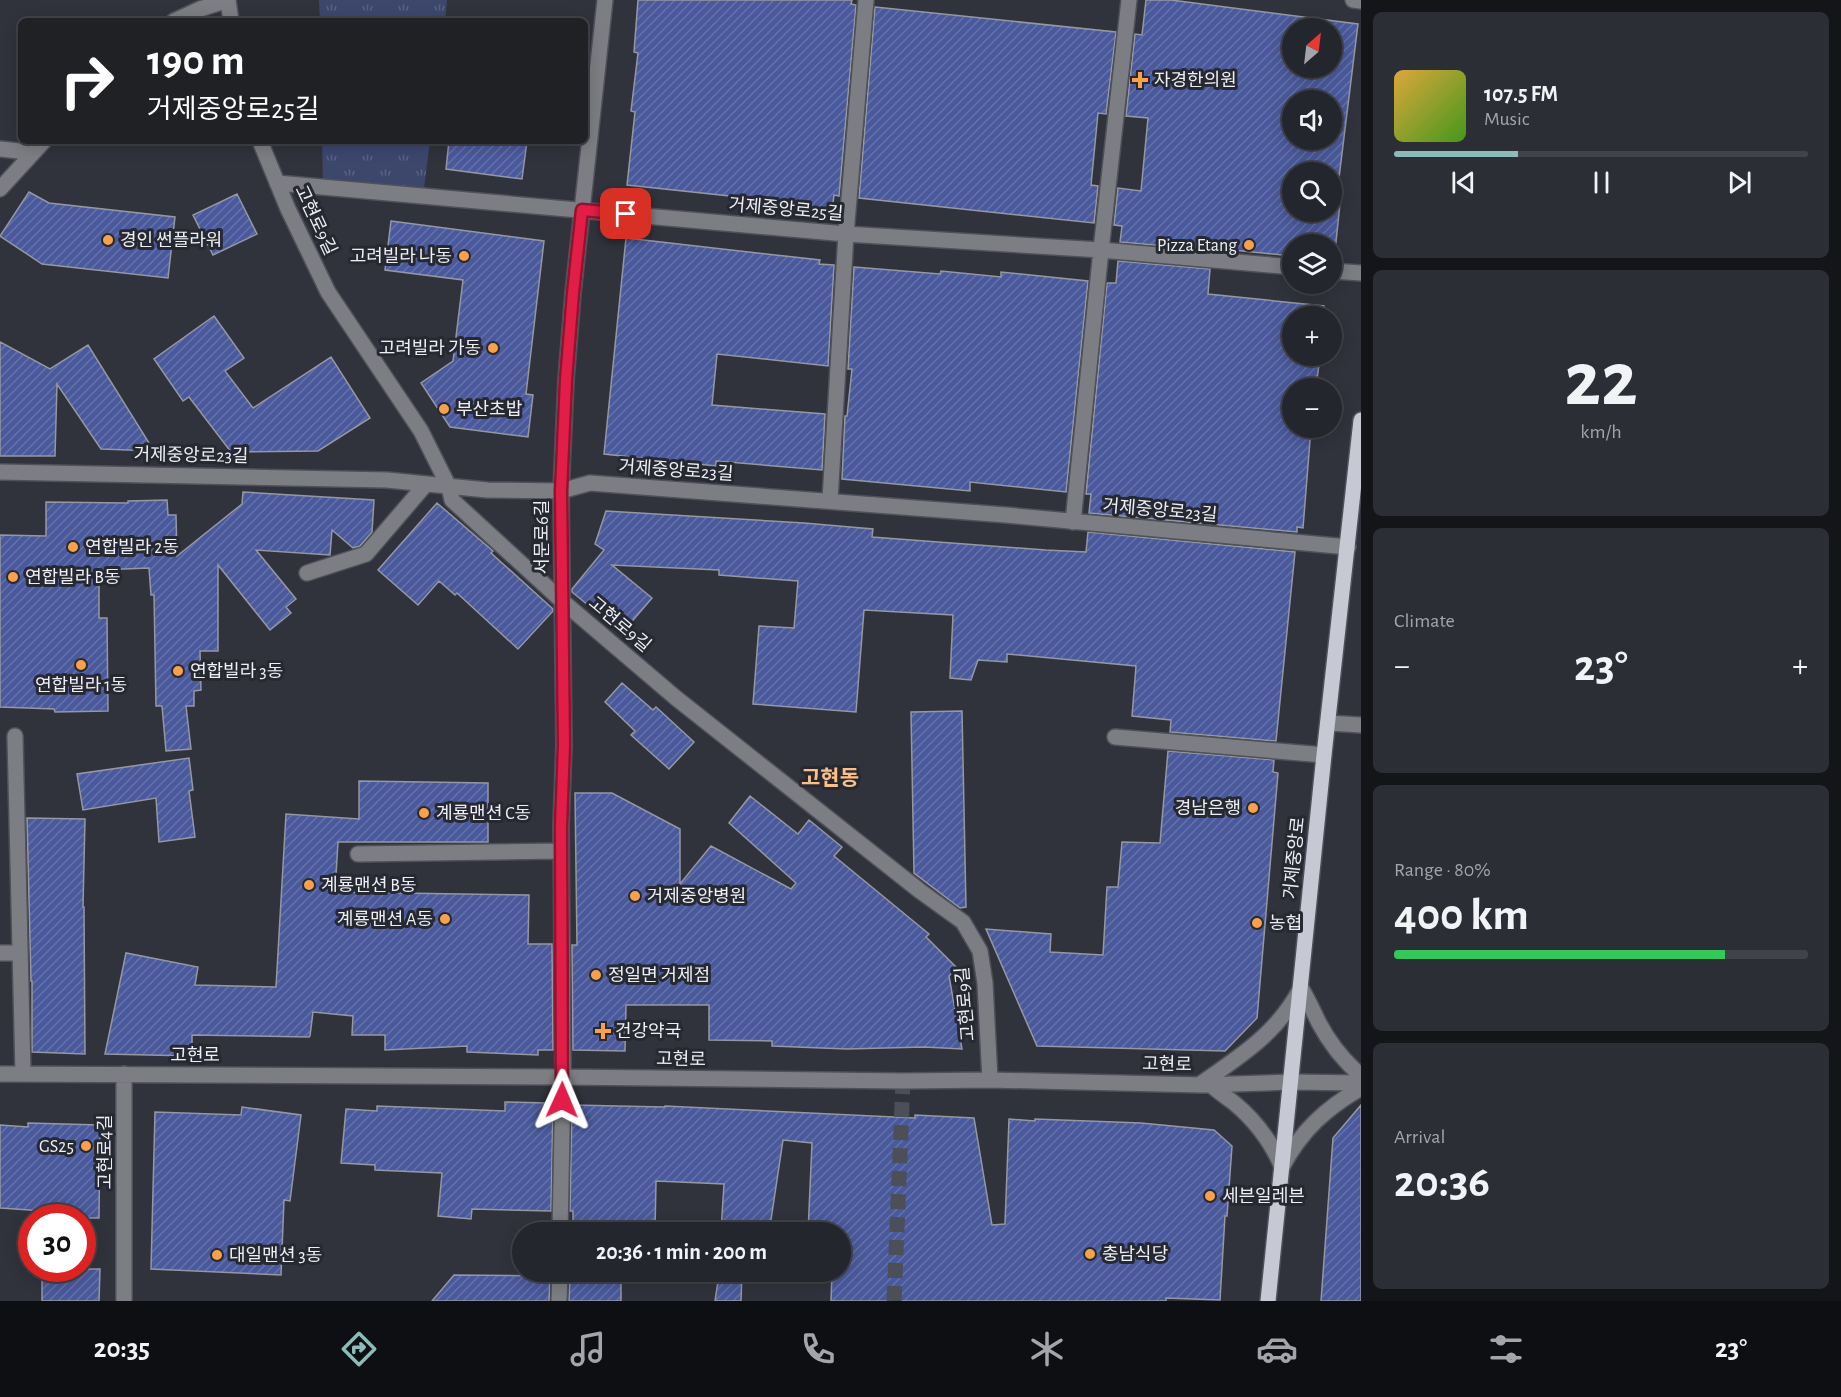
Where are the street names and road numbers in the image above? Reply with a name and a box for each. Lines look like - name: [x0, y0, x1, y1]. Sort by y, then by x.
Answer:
- street label: 고현로9길: [291, 182, 340, 258]
- street label: 거제중앙로25길: [728, 194, 844, 224]
- street label: 거제중앙로23길: [133, 444, 249, 466]
- street label: 거제중앙로23길: [618, 456, 734, 484]
- street label: 거제중앙로23길: [1102, 495, 1218, 525]
- street label: 서문로6길: [533, 500, 552, 574]
- street label: 고현로9길: [585, 593, 654, 656]
- street label: 거제중앙로: [1280, 816, 1308, 900]
- street label: 고현로9길: [953, 966, 978, 1042]
- street label: 고현로: [170, 1046, 220, 1065]
- street label: 고현로: [656, 1050, 706, 1069]
- street label: 고현로: [1142, 1055, 1192, 1074]
- street label: 고현로4길: [96, 1115, 115, 1189]

